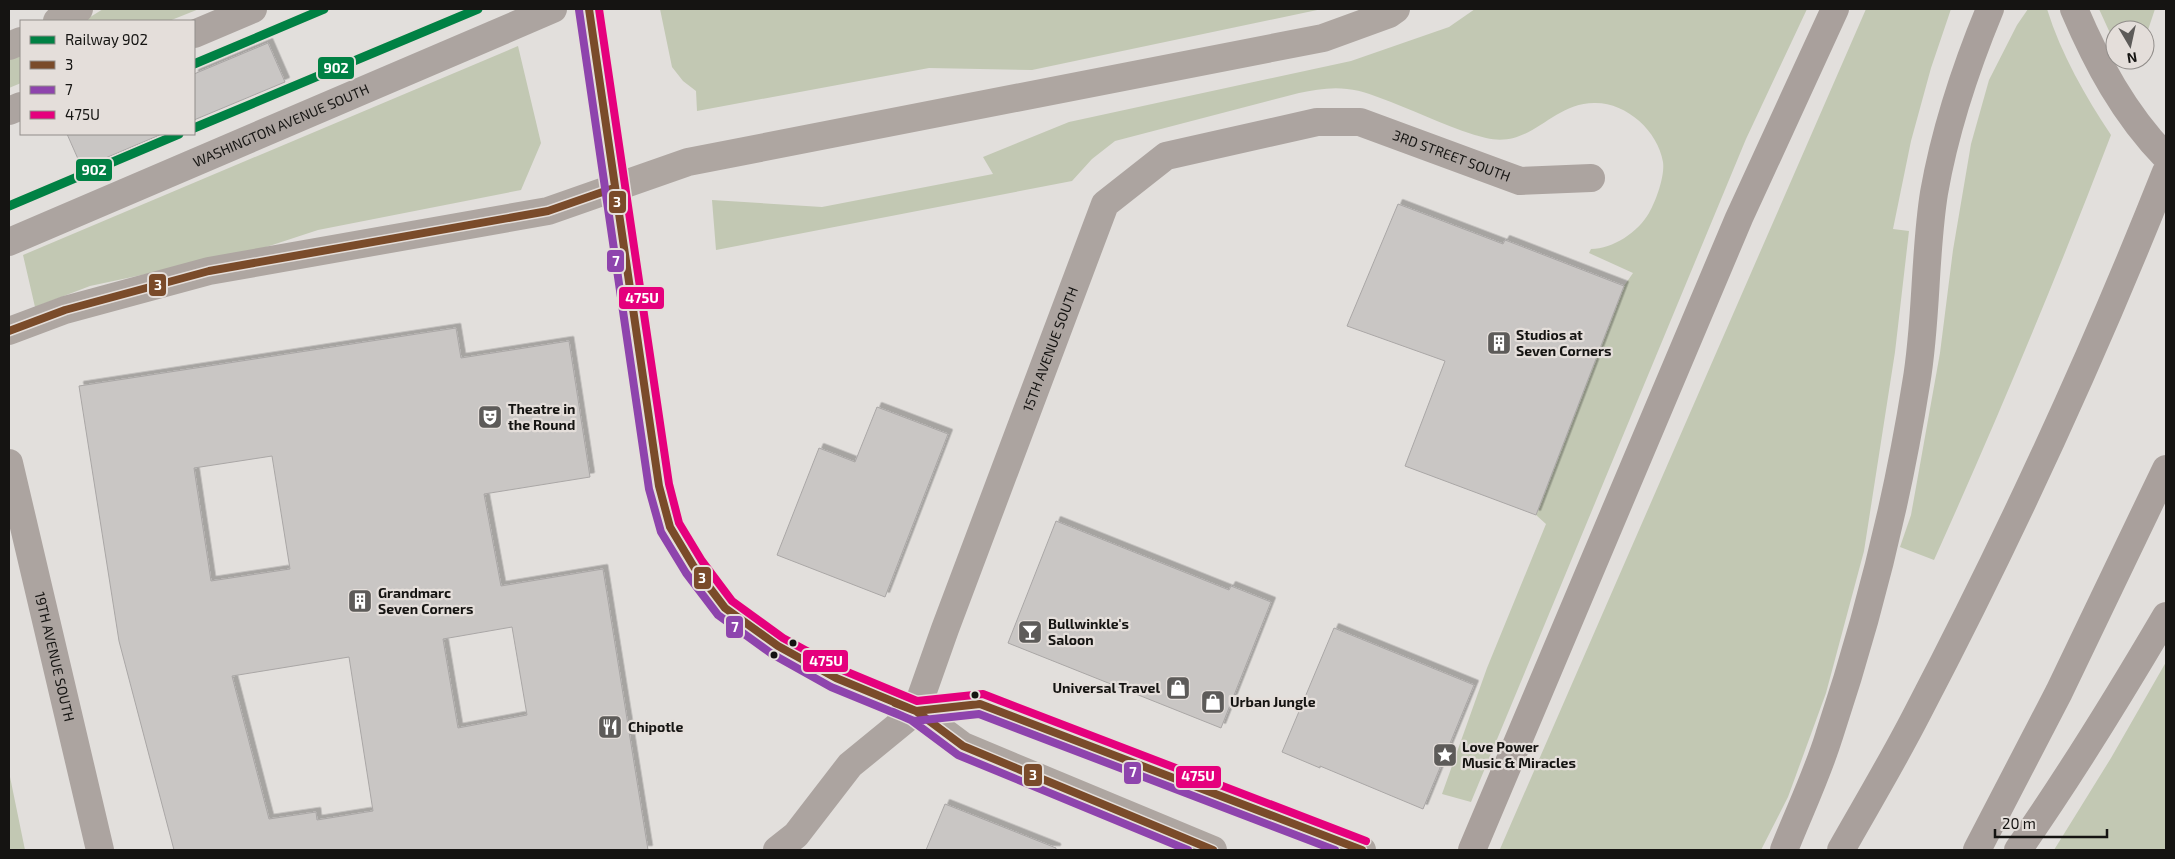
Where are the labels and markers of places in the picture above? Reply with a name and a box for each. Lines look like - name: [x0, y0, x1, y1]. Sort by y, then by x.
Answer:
- place label: Studios at Seven Corners: [1516, 326, 1611, 359]
- building icon: Studios at Seven Corners: [1486, 330, 1512, 356]
- place label: Theatre in the Round: [508, 400, 576, 433]
- theatre icon: Theatre in the Round: [477, 404, 503, 430]
- place label: Grandmarc Seven Corners: [378, 584, 473, 617]
- building icon: Grandmarc Seven Corners: [347, 588, 373, 614]
- place label: Bullwinkle's Saloon: [1048, 615, 1129, 648]
- bar icon: Bullwinkle's Saloon: [1017, 619, 1043, 645]
- unlabelled marker: [788, 638, 798, 648]
- unlabelled marker: [769, 650, 779, 660]
- shop icon: Universal Travel: [1165, 675, 1191, 701]
- place label: Universal Travel: [1053, 679, 1160, 696]
- shop icon: Urban Jungle: [1200, 689, 1226, 715]
- unlabelled marker: [970, 690, 980, 700]
- place label: Urban Jungle: [1230, 693, 1316, 710]
- restaurant icon: Chipotle: [597, 714, 623, 740]
- place label: Chipotle: [628, 718, 683, 735]
- place label: Love Power Music & Miracles: [1462, 738, 1576, 771]
- place icon: Love Power Music & Miracles: [1432, 742, 1458, 768]

